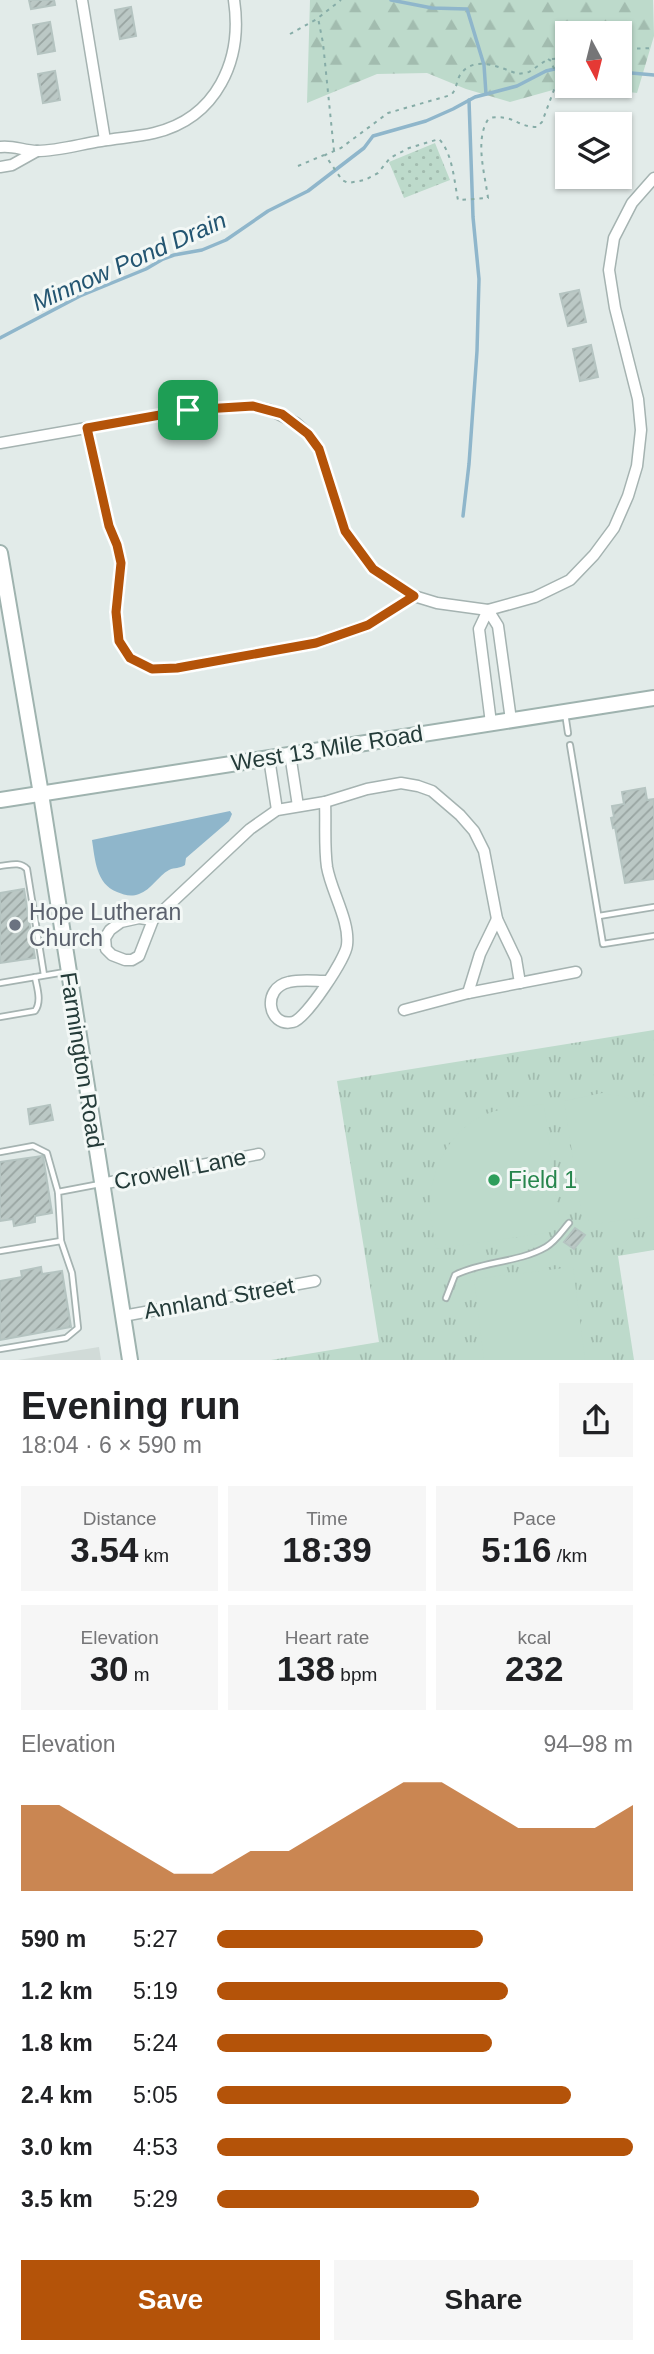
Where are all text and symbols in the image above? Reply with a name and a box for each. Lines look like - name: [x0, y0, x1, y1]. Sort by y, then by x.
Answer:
- north arrow: [555, 21, 632, 98]
- map controls: [555, 21, 632, 189]
- button: layers: [555, 112, 632, 189]
- water label: Minnow Pond Drain: [28, 206, 230, 316]
- pin: [158, 380, 218, 440]
- icon: arrive: [169, 391, 207, 429]
- street label: West 13 Mile Road: [229, 720, 425, 776]
- place label: Hope Lutheran Church: [29, 899, 181, 951]
- marker: Hope Lutheran Church: [7, 917, 23, 933]
- street label: Farmington Road: [55, 970, 109, 1150]
- street label: Crowell Lane: [112, 1143, 248, 1195]
- place label: Field 1: [508, 1167, 577, 1193]
- marker: Field 1: [486, 1172, 502, 1188]
- street label: Annland Street: [142, 1272, 297, 1324]
- button: share: [559, 1383, 633, 1457]
- text: Evening run: [21, 1385, 241, 1427]
- text: 18:04 · 6 × 590 m: [21, 1432, 202, 1458]
- text: Distance: [83, 1508, 157, 1529]
- text: Time: [306, 1508, 348, 1529]
- text: Pace: [513, 1508, 556, 1529]
- text: 3.54: [70, 1530, 138, 1569]
- text: 18:39: [282, 1530, 372, 1569]
- text: 5:16: [481, 1530, 551, 1569]
- text: km: [138, 1545, 169, 1566]
- text: /km: [551, 1545, 587, 1566]
- text: Elevation: [81, 1627, 159, 1648]
- text: Heart rate: [285, 1627, 369, 1648]
- text: kcal: [517, 1627, 551, 1648]
- text: 30: [90, 1649, 129, 1688]
- text: 138: [277, 1649, 335, 1688]
- text: 232: [505, 1649, 564, 1688]
- text: m: [129, 1664, 150, 1685]
- text: bpm: [335, 1664, 377, 1685]
- text: Elevation: [21, 1731, 116, 1757]
- text: 94–98 m: [543, 1731, 633, 1757]
- text: 590 m: [21, 1926, 86, 1952]
- text: 5:27: [133, 1926, 178, 1952]
- text: 1.2 km: [21, 1978, 93, 2004]
- text: 5:19: [133, 1978, 178, 2004]
- text: 1.8 km: [21, 2030, 93, 2056]
- text: 5:24: [133, 2030, 178, 2056]
- text: 2.4 km: [21, 2082, 93, 2108]
- text: 5:05: [133, 2082, 178, 2108]
- text: 3.0 km: [21, 2134, 93, 2160]
- text: 4:53: [133, 2134, 178, 2160]
- text: 3.5 km: [21, 2186, 93, 2212]
- text: 5:29: [133, 2186, 178, 2212]
- button: Save: [21, 2260, 320, 2340]
- button: Share: [334, 2260, 633, 2340]

